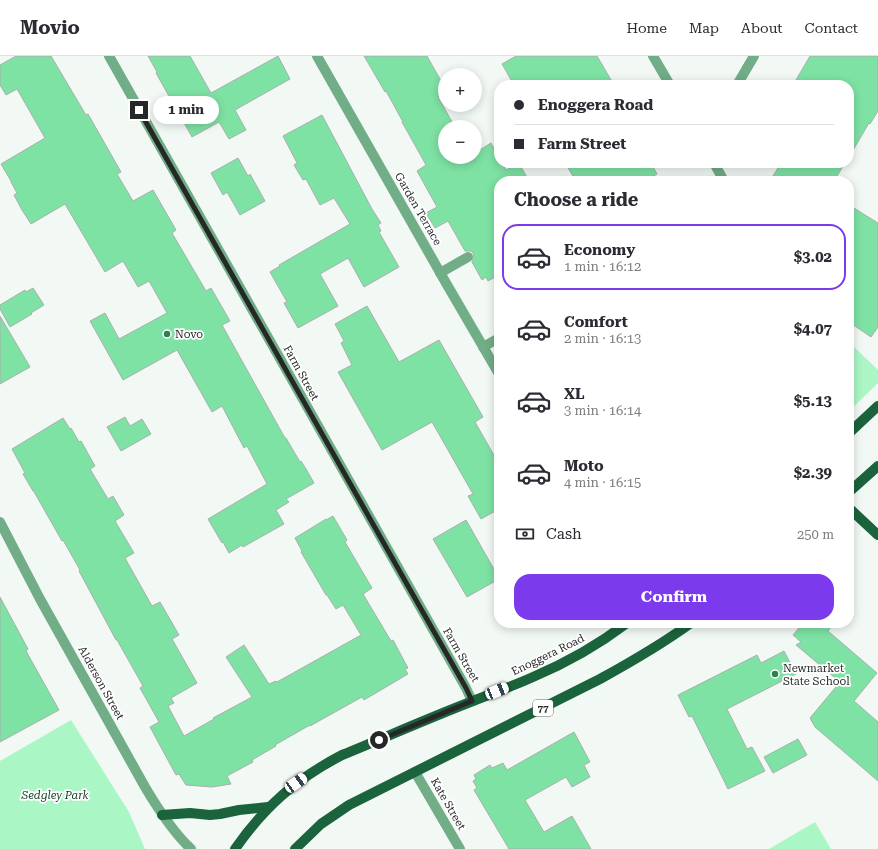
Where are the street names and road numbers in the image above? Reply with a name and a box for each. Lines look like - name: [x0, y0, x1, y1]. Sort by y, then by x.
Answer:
- street label: Garden Terrace: [392, 170, 444, 248]
- street label: Farm Street: [281, 343, 321, 403]
- street label: Farm Street: [440, 625, 482, 685]
- street label: Enoggera Road: [509, 632, 587, 678]
- street label: Alderson Street: [75, 644, 127, 722]
- road number: 77: [533, 700, 553, 716]
- street label: Kate Street: [428, 776, 468, 832]

